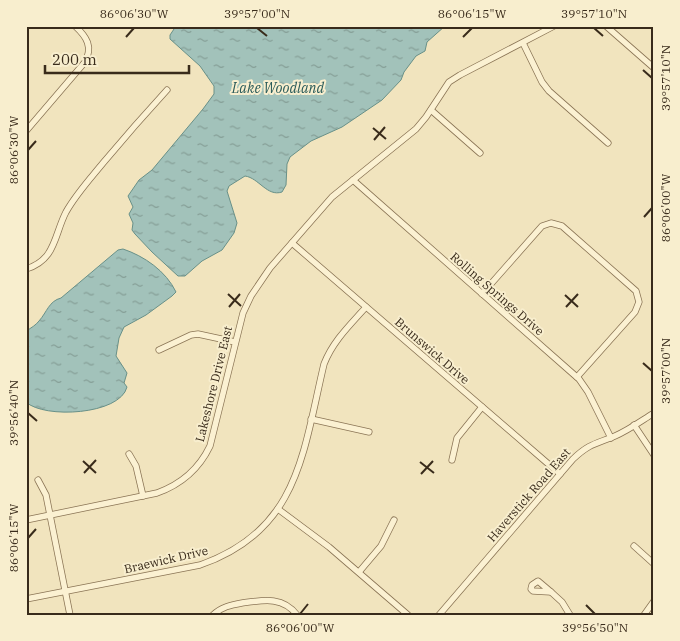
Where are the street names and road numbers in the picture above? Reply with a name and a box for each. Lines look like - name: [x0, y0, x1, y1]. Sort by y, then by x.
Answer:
- street label: Rolling Springs Drive: [447, 249, 547, 338]
- street label: Brunswick Drive: [392, 314, 473, 387]
- street label: Lakeshore Drive East: [192, 324, 235, 443]
- street label: Haverstick Road East: [484, 445, 573, 545]
- street label: Braewick Drive: [122, 543, 209, 576]

